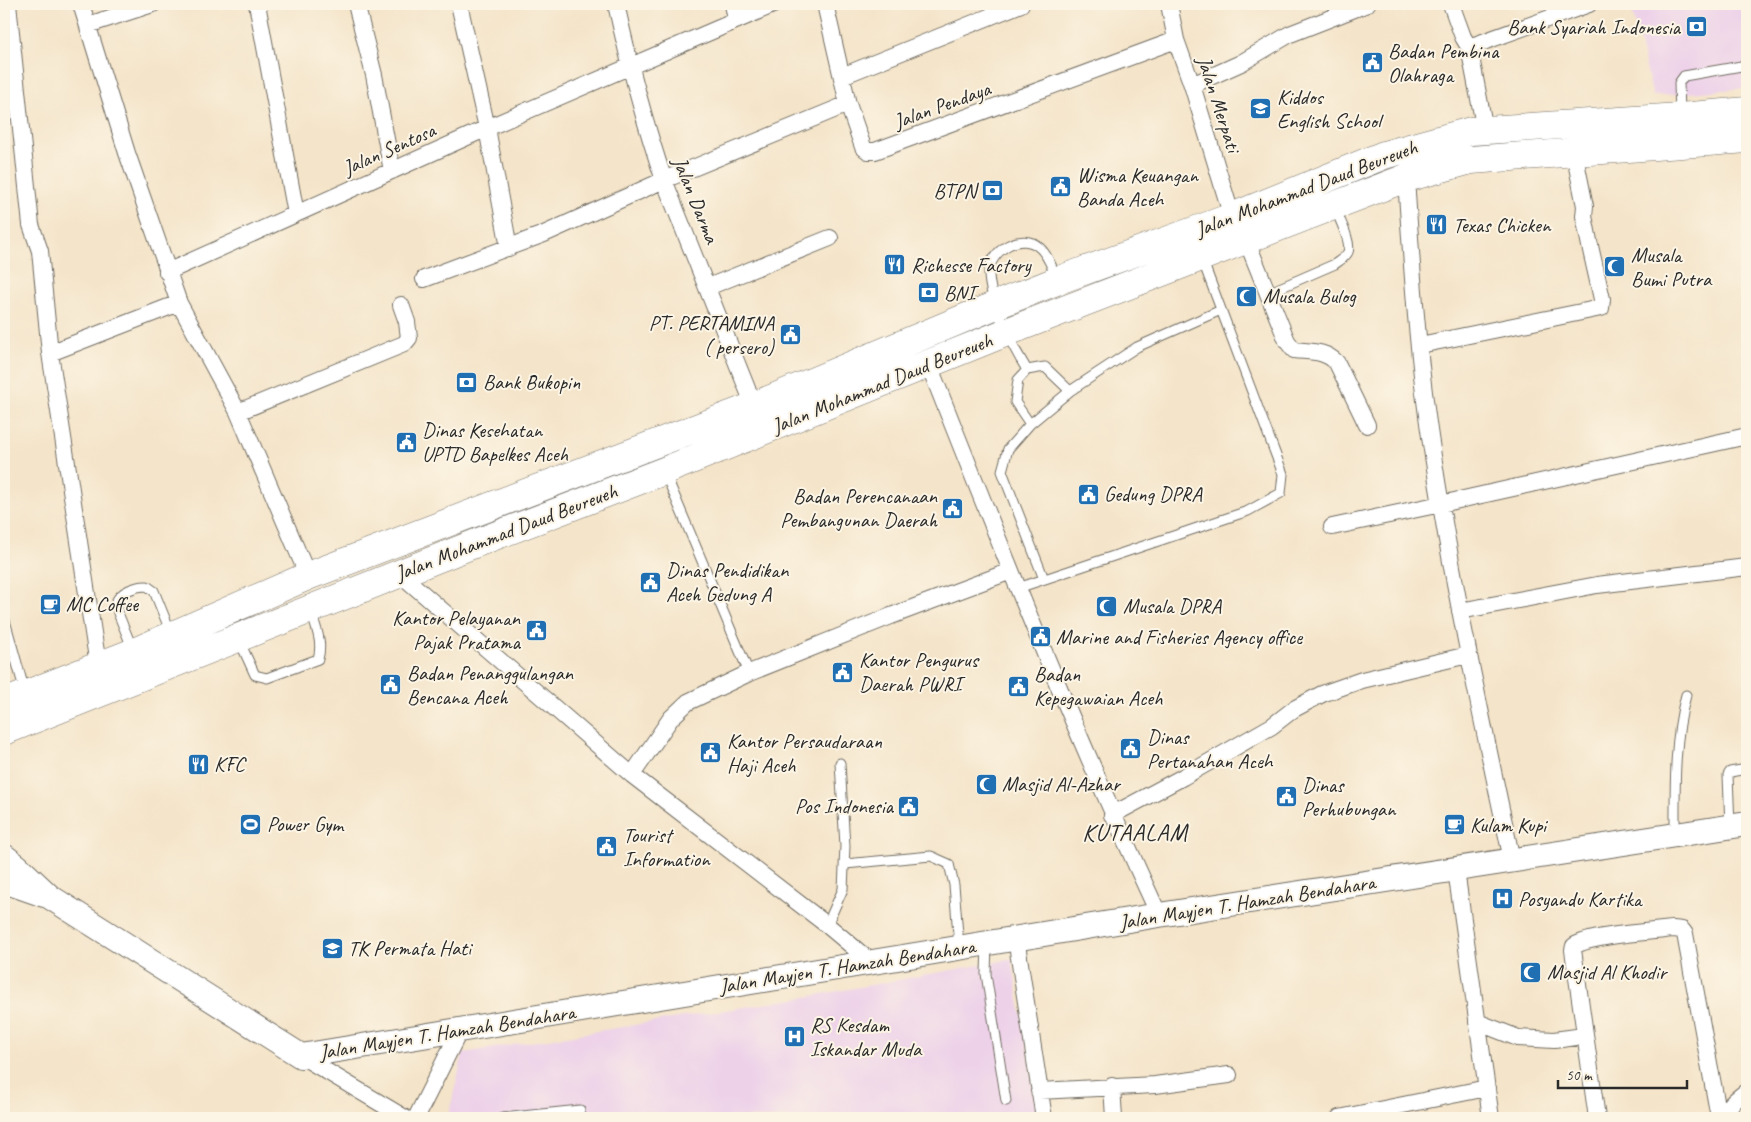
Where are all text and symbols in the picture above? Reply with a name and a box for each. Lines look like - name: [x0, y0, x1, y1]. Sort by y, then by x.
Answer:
- place label: Bank Syariah Indonesia: [1507, 14, 1682, 40]
- bank icon: Bank Syariah Indonesia: [1684, 15, 1708, 39]
- place label: Badan Pembina Olahraga: [1388, 38, 1500, 88]
- public building icon: Badan Pembina Olahraga: [1360, 51, 1384, 75]
- street label: Jalan Merpati: [1191, 52, 1248, 158]
- street label: Jalan Pendaya: [889, 75, 995, 135]
- place label: Kiddos English School: [1277, 84, 1384, 134]
- school or university icon: Kiddos English School: [1249, 97, 1273, 121]
- street label: Jalan Sentosa: [338, 116, 441, 181]
- street label: Jalan Mohammad Daud Beureueh: [1191, 134, 1421, 243]
- street label: Jalan Darma: [667, 152, 726, 249]
- place label: Wisma Keuangan Banda Aceh: [1077, 162, 1199, 212]
- public building icon: Wisma Keuangan Banda Aceh: [1049, 175, 1073, 199]
- place label: BTPN: [934, 178, 979, 204]
- bank icon: BTPN: [980, 179, 1004, 203]
- place label: Texas Chicken: [1453, 212, 1552, 238]
- restaurant icon: Texas Chicken: [1425, 213, 1449, 237]
- place label: Musala Bumi Putra: [1631, 242, 1713, 292]
- place label: Richesse Factory: [911, 252, 1033, 278]
- restaurant icon: Richesse Factory: [883, 253, 907, 277]
- mosque icon: Musala Bumi Putra: [1603, 255, 1627, 279]
- place label: BNI: [944, 280, 979, 306]
- bank icon: BNI: [916, 281, 940, 305]
- place label: Musala Bulog: [1263, 283, 1357, 309]
- mosque icon: Musala Bulog: [1235, 284, 1259, 308]
- place label: PT. PERTAMINA ( persero): [649, 310, 775, 360]
- public building icon: PT. PERTAMINA ( persero): [778, 323, 802, 347]
- street label: Jalan Mohammad Daud Beureueh: [767, 327, 996, 439]
- place label: Bank Bukopin: [483, 369, 581, 395]
- bank icon: Bank Bukopin: [455, 370, 479, 394]
- place label: Dinas Kesehatan UPTD Bapelkes Aceh: [422, 417, 569, 467]
- public building icon: Dinas Kesehatan UPTD Bapelkes Aceh: [394, 430, 418, 454]
- street label: Jalan Mohammad Daud Beureueh: [391, 478, 621, 587]
- place label: Gedung DPRA: [1104, 481, 1203, 507]
- public building icon: Gedung DPRA: [1076, 482, 1100, 506]
- place label: Badan Perencanaan Pembangunan Daerah: [780, 483, 938, 533]
- public building icon: Badan Perencanaan Pembangunan Daerah: [941, 496, 965, 520]
- place label: Dinas Pendidikan Aceh Gedung A: [666, 557, 789, 607]
- public building icon: Dinas Pendidikan Aceh Gedung A: [638, 570, 662, 594]
- place label: MC Coffee: [66, 591, 139, 617]
- cafe icon: MC Coffee: [38, 592, 62, 616]
- place label: Musala DPRA: [1123, 593, 1223, 619]
- mosque icon: Musala DPRA: [1095, 594, 1119, 618]
- place label: Kantor Pelayanan Pajak Pratama: [392, 605, 522, 655]
- public building icon: Kantor Pelayanan Pajak Pratama: [524, 618, 548, 642]
- place label: Marine and Fisheries Agency office: [1056, 624, 1303, 650]
- public building icon: Marine and Fisheries Agency office: [1028, 625, 1052, 649]
- place label: Kantor Pengurus Daerah PWRI: [859, 647, 980, 697]
- place label: Badan Penanggulangan Bencana Aceh: [407, 660, 574, 710]
- public building icon: Kantor Pengurus Daerah PWRI: [831, 660, 855, 684]
- place label: Badan Kepegawaian Aceh: [1034, 661, 1163, 711]
- public building icon: Badan Penanggulangan Bencana Aceh: [379, 673, 403, 697]
- public building icon: Badan Kepegawaian Aceh: [1006, 674, 1030, 698]
- place label: Dinas Pertanahan Aceh: [1147, 724, 1274, 774]
- place label: Kantor Persaudaraan Haji Aceh: [727, 728, 882, 778]
- public building icon: Dinas Pertanahan Aceh: [1119, 737, 1143, 761]
- public building icon: Kantor Persaudaraan Haji Aceh: [699, 741, 723, 765]
- place label: KFC: [214, 751, 247, 777]
- restaurant icon: KFC: [186, 752, 210, 776]
- place label: Masjid Al-Azhar: [1002, 771, 1121, 797]
- mosque icon: Masjid Al-Azhar: [974, 772, 998, 796]
- place label: Dinas Perhubungan: [1302, 772, 1397, 822]
- public building icon: Dinas Perhubungan: [1274, 785, 1298, 809]
- place label: Pos Indonesia: [795, 793, 895, 819]
- public building icon: Pos Indonesia: [897, 794, 921, 818]
- place label: Power Gym: [267, 811, 345, 837]
- sports icon: Power Gym: [239, 812, 263, 836]
- place label: Kulam Kupi: [1470, 812, 1549, 838]
- cafe icon: Kulam Kupi: [1442, 813, 1466, 837]
- district label: KUTAALAM: [1082, 817, 1189, 847]
- place label: Tourist Information: [623, 822, 711, 872]
- public building icon: Tourist Information: [595, 835, 619, 859]
- street label: Jalan Mayjen T. Hamzah Bendahara: [1116, 869, 1379, 935]
- place label: Posyandu Kartika: [1518, 886, 1644, 912]
- hospital icon: Posyandu Kartika: [1490, 887, 1514, 911]
- street label: Jalan Mayjen T. Hamzah Bendahara: [716, 933, 979, 999]
- place label: TK Permata Hati: [348, 935, 474, 961]
- school or university icon: TK Permata Hati: [320, 936, 344, 960]
- place label: Masjid Al Khodir: [1547, 959, 1669, 985]
- mosque icon: Masjid Al Khodir: [1519, 960, 1543, 984]
- street label: Jalan Mayjen T. Hamzah Bendahara: [316, 999, 579, 1065]
- place label: RS Kesdam Iskandar Muda: [810, 1012, 923, 1062]
- hospital icon: RS Kesdam Iskandar Muda: [782, 1025, 806, 1049]
- scale bar: [1558, 1057, 1687, 1089]
- text: 50 m: [1566, 1066, 1593, 1085]

